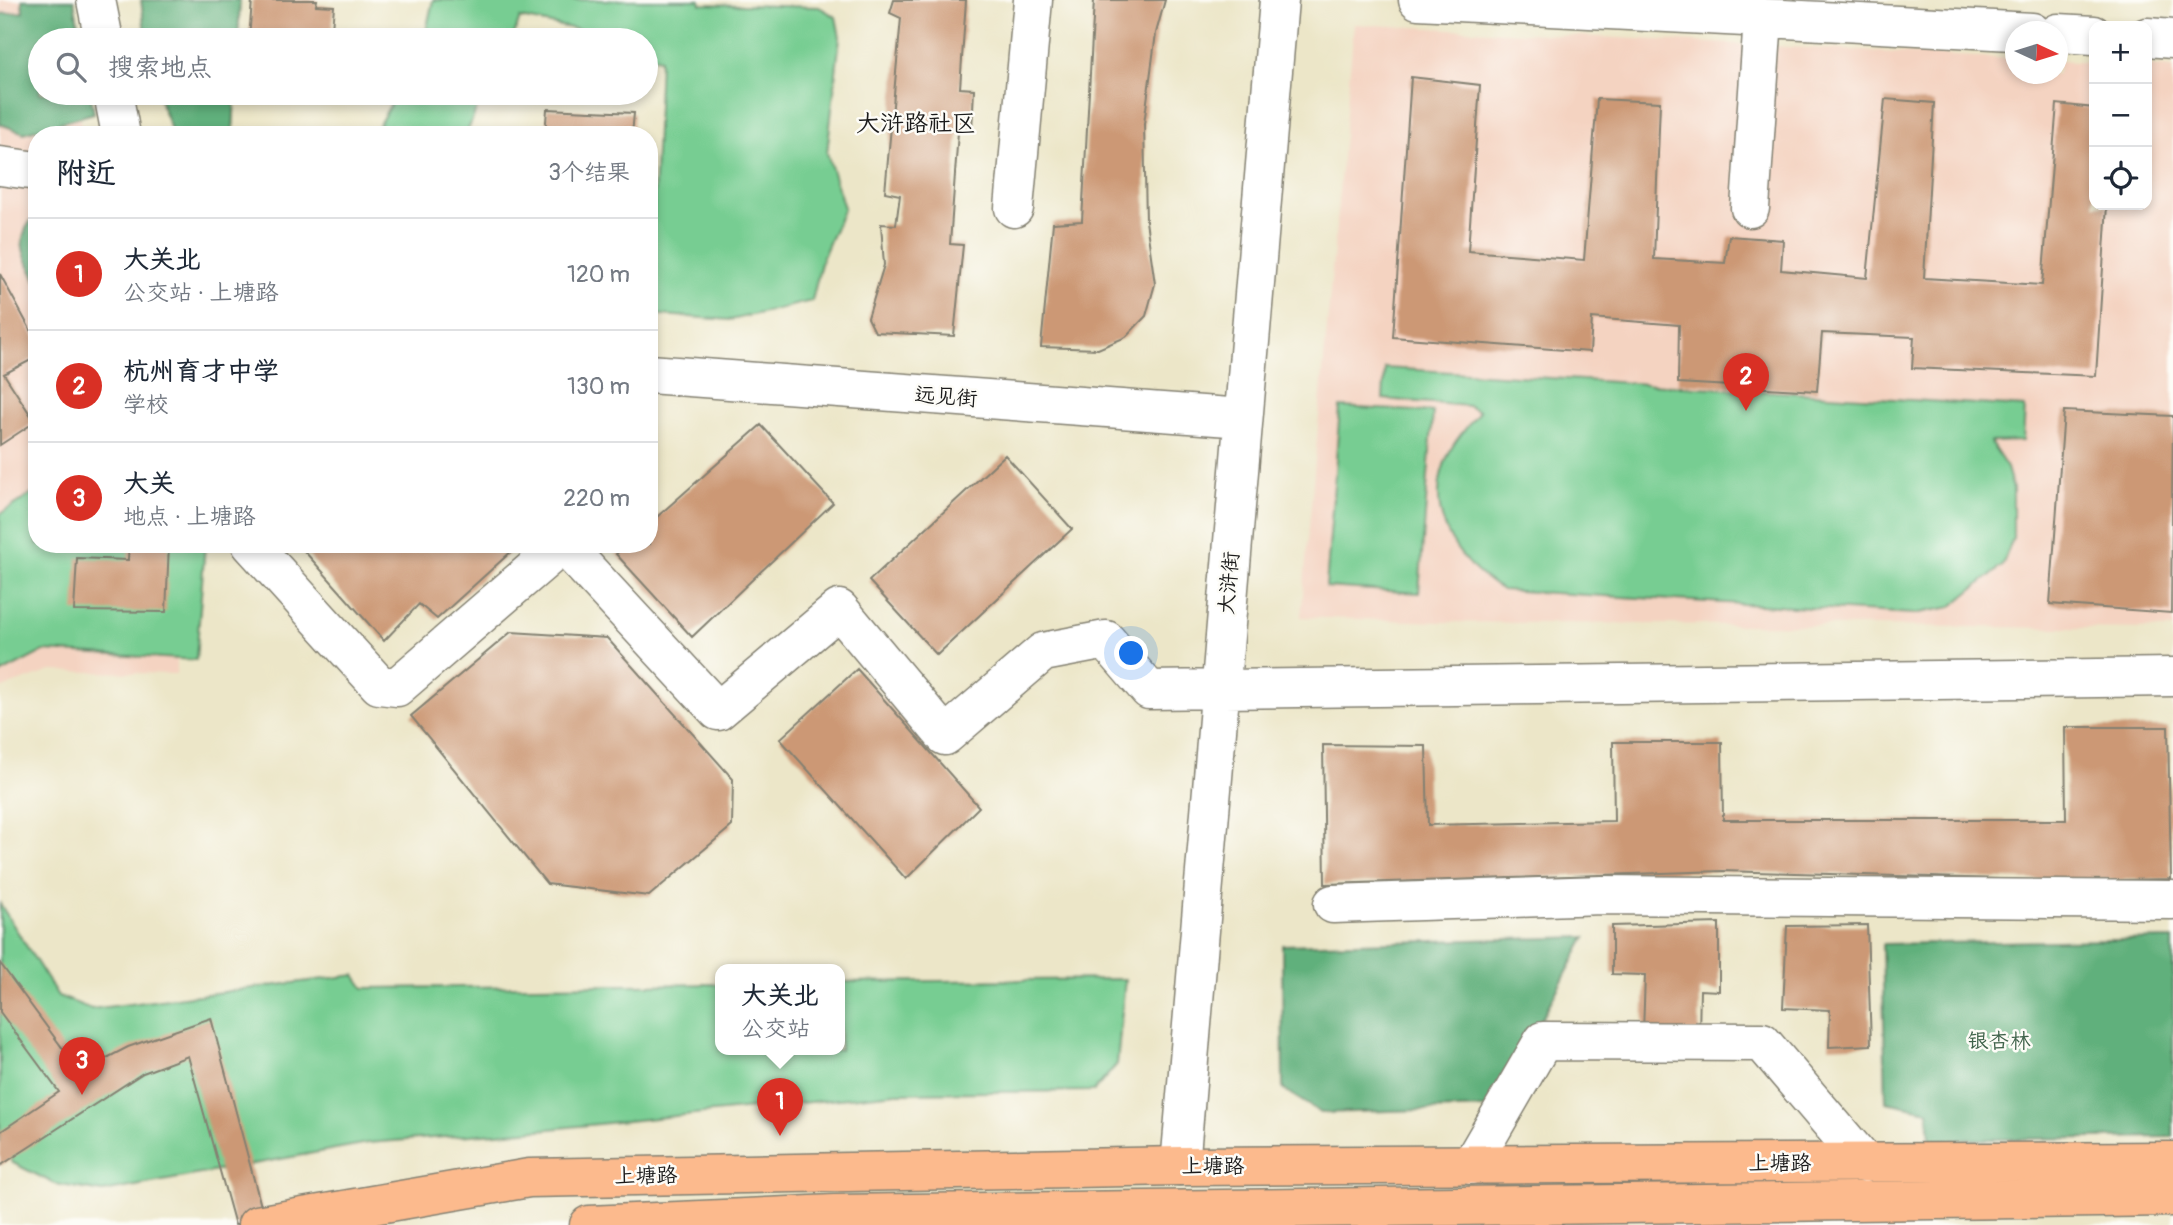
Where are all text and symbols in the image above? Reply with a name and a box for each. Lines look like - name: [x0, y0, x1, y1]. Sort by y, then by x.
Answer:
- north arrow: [2005, 21, 2068, 84]
- map controls: [2089, 21, 2152, 210]
- button: +: [2089, 21, 2152, 84]
- search box: [28, 28, 658, 105]
- icon: search: [52, 48, 90, 86]
- text: 搜索地点: [108, 52, 212, 84]
- button: −: [2089, 84, 2152, 147]
- district label: 大浒路社区: [856, 109, 976, 138]
- button: locate: [2089, 147, 2152, 210]
- text: 附近: [56, 155, 116, 192]
- text: 3个结果: [548, 158, 630, 187]
- text: 大关北: [123, 244, 201, 276]
- text: 1: [75, 260, 84, 289]
- text: 120 m: [567, 260, 630, 289]
- text: 公交站 · 上塘路: [123, 278, 278, 307]
- pin: 2: [1723, 353, 1769, 411]
- text: 杭州育才中学: [123, 356, 279, 388]
- text: 2: [73, 372, 85, 401]
- text: 130 m: [567, 372, 630, 401]
- street label: 远见街: [914, 381, 978, 413]
- text: 学校: [123, 390, 169, 419]
- text: 大关: [123, 468, 175, 500]
- text: 3: [73, 484, 85, 513]
- text: 220 m: [563, 484, 630, 513]
- text: 地点 · 上塘路: [123, 502, 255, 531]
- street label: 大浒街: [1213, 550, 1245, 616]
- your location: [1114, 636, 1148, 670]
- popup: [715, 964, 845, 1055]
- text: 大关北: [741, 980, 819, 1012]
- text: 公交站: [741, 1014, 810, 1043]
- park label: 银杏林: [1968, 1028, 2031, 1055]
- pin: 3: [59, 1037, 105, 1095]
- pin: 1: [757, 1078, 803, 1136]
- street label: 上塘路: [1749, 1150, 1812, 1177]
- street label: 上塘路: [1182, 1153, 1245, 1180]
- street label: 上塘路: [614, 1162, 678, 1190]

